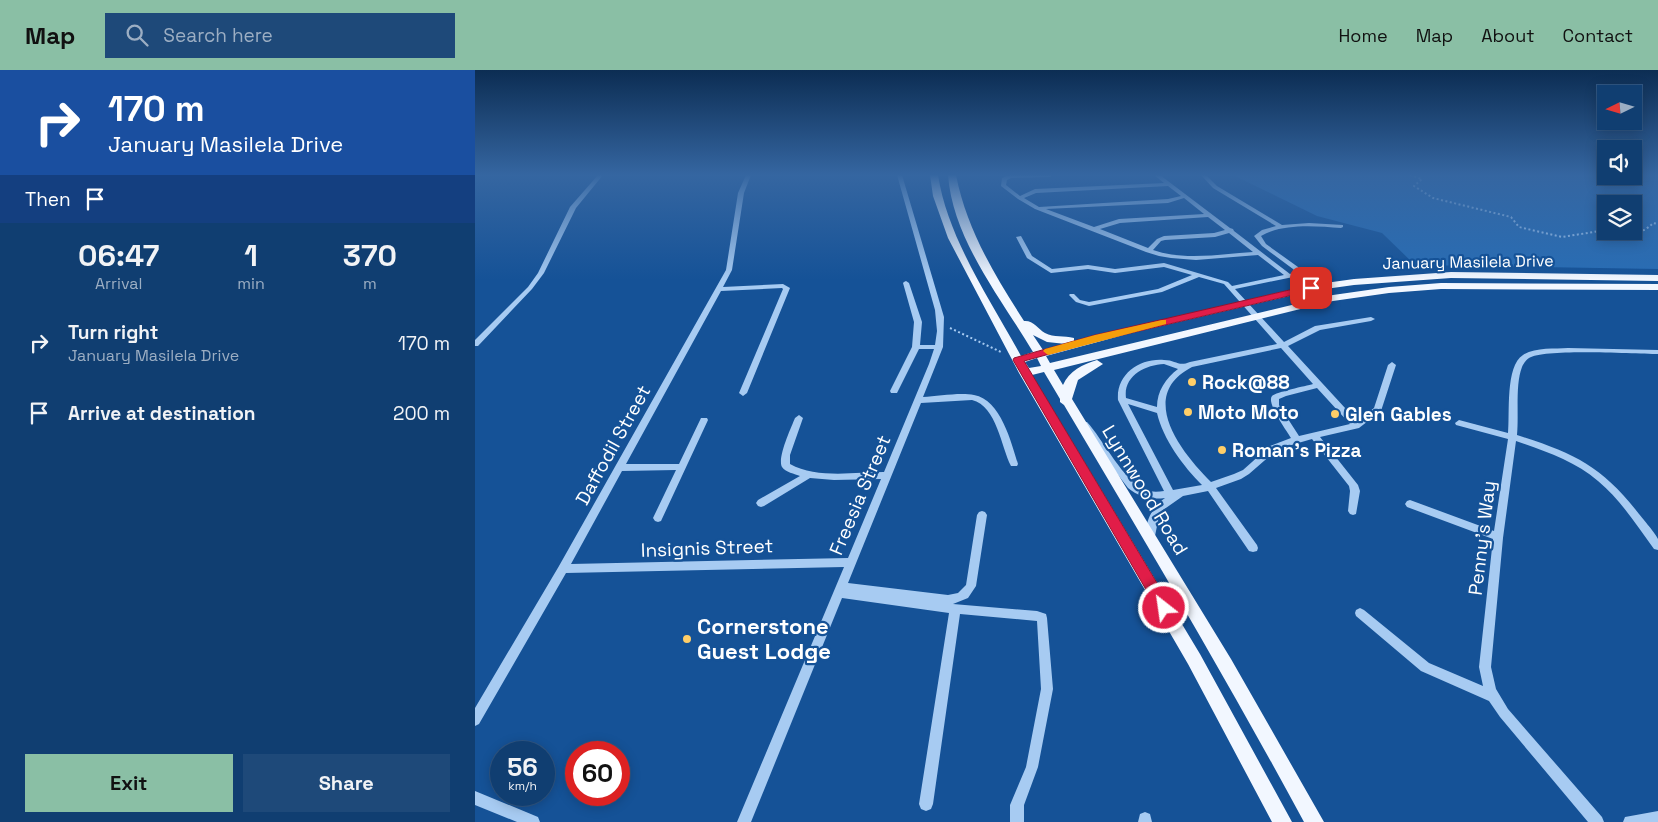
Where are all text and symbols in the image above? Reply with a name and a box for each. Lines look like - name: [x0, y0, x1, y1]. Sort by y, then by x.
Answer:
- search box: [105, 13, 455, 58]
- text: Map: [25, 20, 75, 51]
- icon: search: [123, 21, 151, 49]
- text: Search here: [163, 23, 273, 48]
- text: Home: [1339, 24, 1388, 47]
- text: Map: [1416, 24, 1453, 47]
- text: About: [1481, 24, 1535, 47]
- text: Contact: [1563, 24, 1633, 47]
- north arrow: [1597, 85, 1643, 130]
- map controls: [1597, 85, 1642, 240]
- text: 170 m: [108, 87, 205, 131]
- icon: right: [25, 90, 90, 155]
- text: January Masilela Drive: [108, 130, 343, 158]
- button: sound: [1597, 140, 1642, 185]
- icon: arrive: [81, 185, 109, 213]
- text: Then: [25, 187, 71, 212]
- button: layers: [1597, 195, 1642, 240]
- text: 06:47: [78, 236, 159, 275]
- text: 1: [244, 236, 258, 275]
- text: 370: [343, 236, 397, 275]
- street label: January Masilela Drive: [1382, 250, 1554, 274]
- pin: [1290, 267, 1332, 309]
- text: Arrival: [95, 273, 142, 294]
- text: min: [237, 273, 265, 294]
- text: m: [363, 273, 377, 294]
- icon: arrive: [1297, 274, 1325, 302]
- text: Turn right: [68, 320, 158, 345]
- icon: right: [25, 329, 53, 357]
- text: 170 m: [398, 331, 450, 356]
- text: January Masilela Drive: [68, 345, 239, 366]
- place label: Rock@88: [1202, 370, 1290, 395]
- marker: Rock@88: [1186, 376, 1198, 388]
- street label: Daffodil Street: [570, 381, 656, 509]
- icon: arrive: [25, 399, 53, 427]
- place label: Moto Moto: [1198, 400, 1299, 425]
- text: Arrive at destination: [68, 401, 256, 426]
- text: 200 m: [393, 401, 450, 426]
- place label: Glen Gables: [1345, 402, 1452, 427]
- marker: Moto Moto: [1182, 406, 1194, 418]
- marker: Glen Gables: [1329, 408, 1341, 420]
- street label: Lynnwood Road: [1096, 420, 1194, 560]
- street label: Freesia Street: [823, 431, 897, 559]
- place label: Roman's Pizza: [1232, 438, 1362, 463]
- marker: Roman's Pizza: [1216, 444, 1228, 456]
- street label: Penny's Way: [1463, 479, 1501, 597]
- street label: Insignis Street: [640, 533, 774, 563]
- position arrow: [1137, 581, 1189, 633]
- place label: Cornerstone Guest Lodge: [697, 612, 831, 665]
- marker: Cornerstone Guest Lodge: [681, 633, 693, 645]
- speed limit sign: 60: [565, 741, 630, 806]
- text: 56: [507, 751, 538, 783]
- button: Exit: [25, 754, 233, 812]
- button: Share: [243, 754, 450, 812]
- text: km/h: [508, 778, 537, 794]

